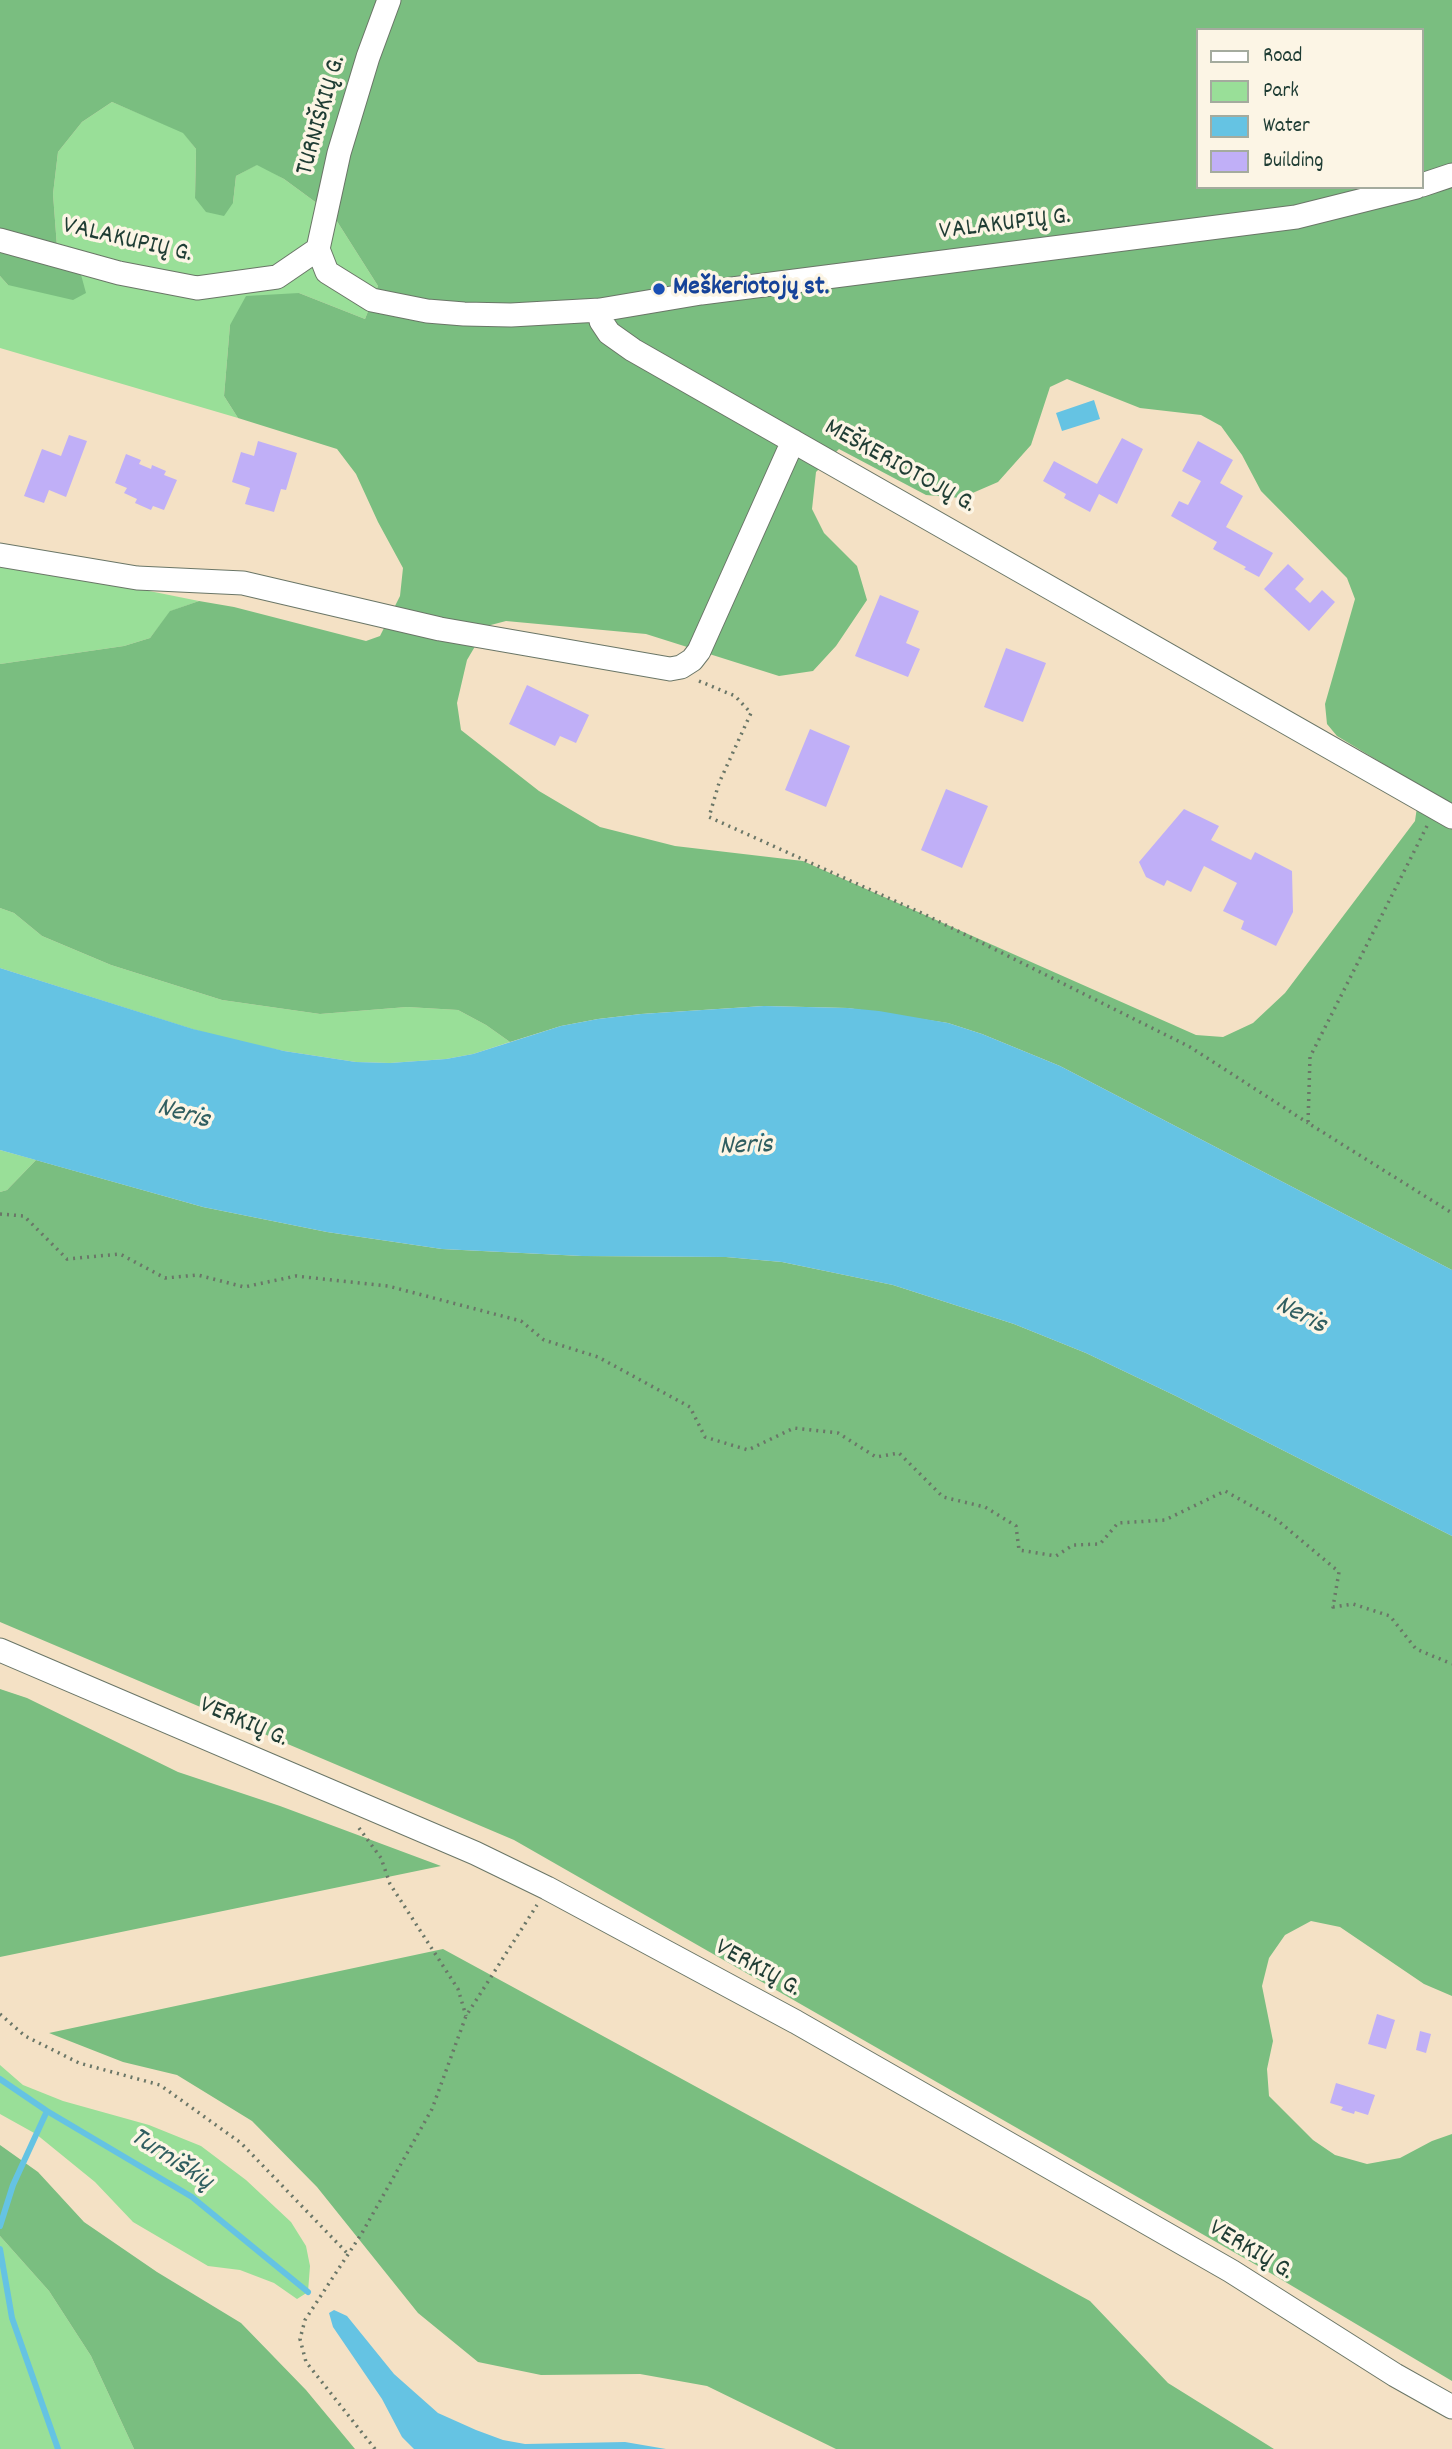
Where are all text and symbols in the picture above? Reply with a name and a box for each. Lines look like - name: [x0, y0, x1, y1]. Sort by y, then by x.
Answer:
- legend: [1196, 28, 1424, 189]
- text: Road: [1263, 42, 1302, 72]
- street label: TURNIŠKIŲ G.: [291, 52, 355, 180]
- text: Park: [1263, 77, 1299, 107]
- text: Water: [1263, 112, 1310, 142]
- text: Building: [1263, 147, 1323, 177]
- street label: VALAKUPIŲ G.: [938, 202, 1072, 250]
- street label: VALAKUPIŲ G.: [59, 212, 195, 272]
- place label: Meškeriotojų st.: [673, 273, 829, 305]
- marker: Meškeriotojų st.: [651, 281, 667, 297]
- street label: MEŠKERIOTOJŲ G.: [818, 414, 980, 522]
- water label: Neris: [153, 1092, 213, 1140]
- water label: Neris: [719, 1130, 773, 1166]
- water label: Neris: [1269, 1290, 1331, 1344]
- street label: VERKIŲ G.: [194, 1691, 292, 1757]
- street label: VERKIŲ G.: [709, 1934, 805, 2006]
- water label: Turniškių: [122, 2122, 218, 2200]
- street label: VERKIŲ G.: [1202, 2215, 1298, 2289]

